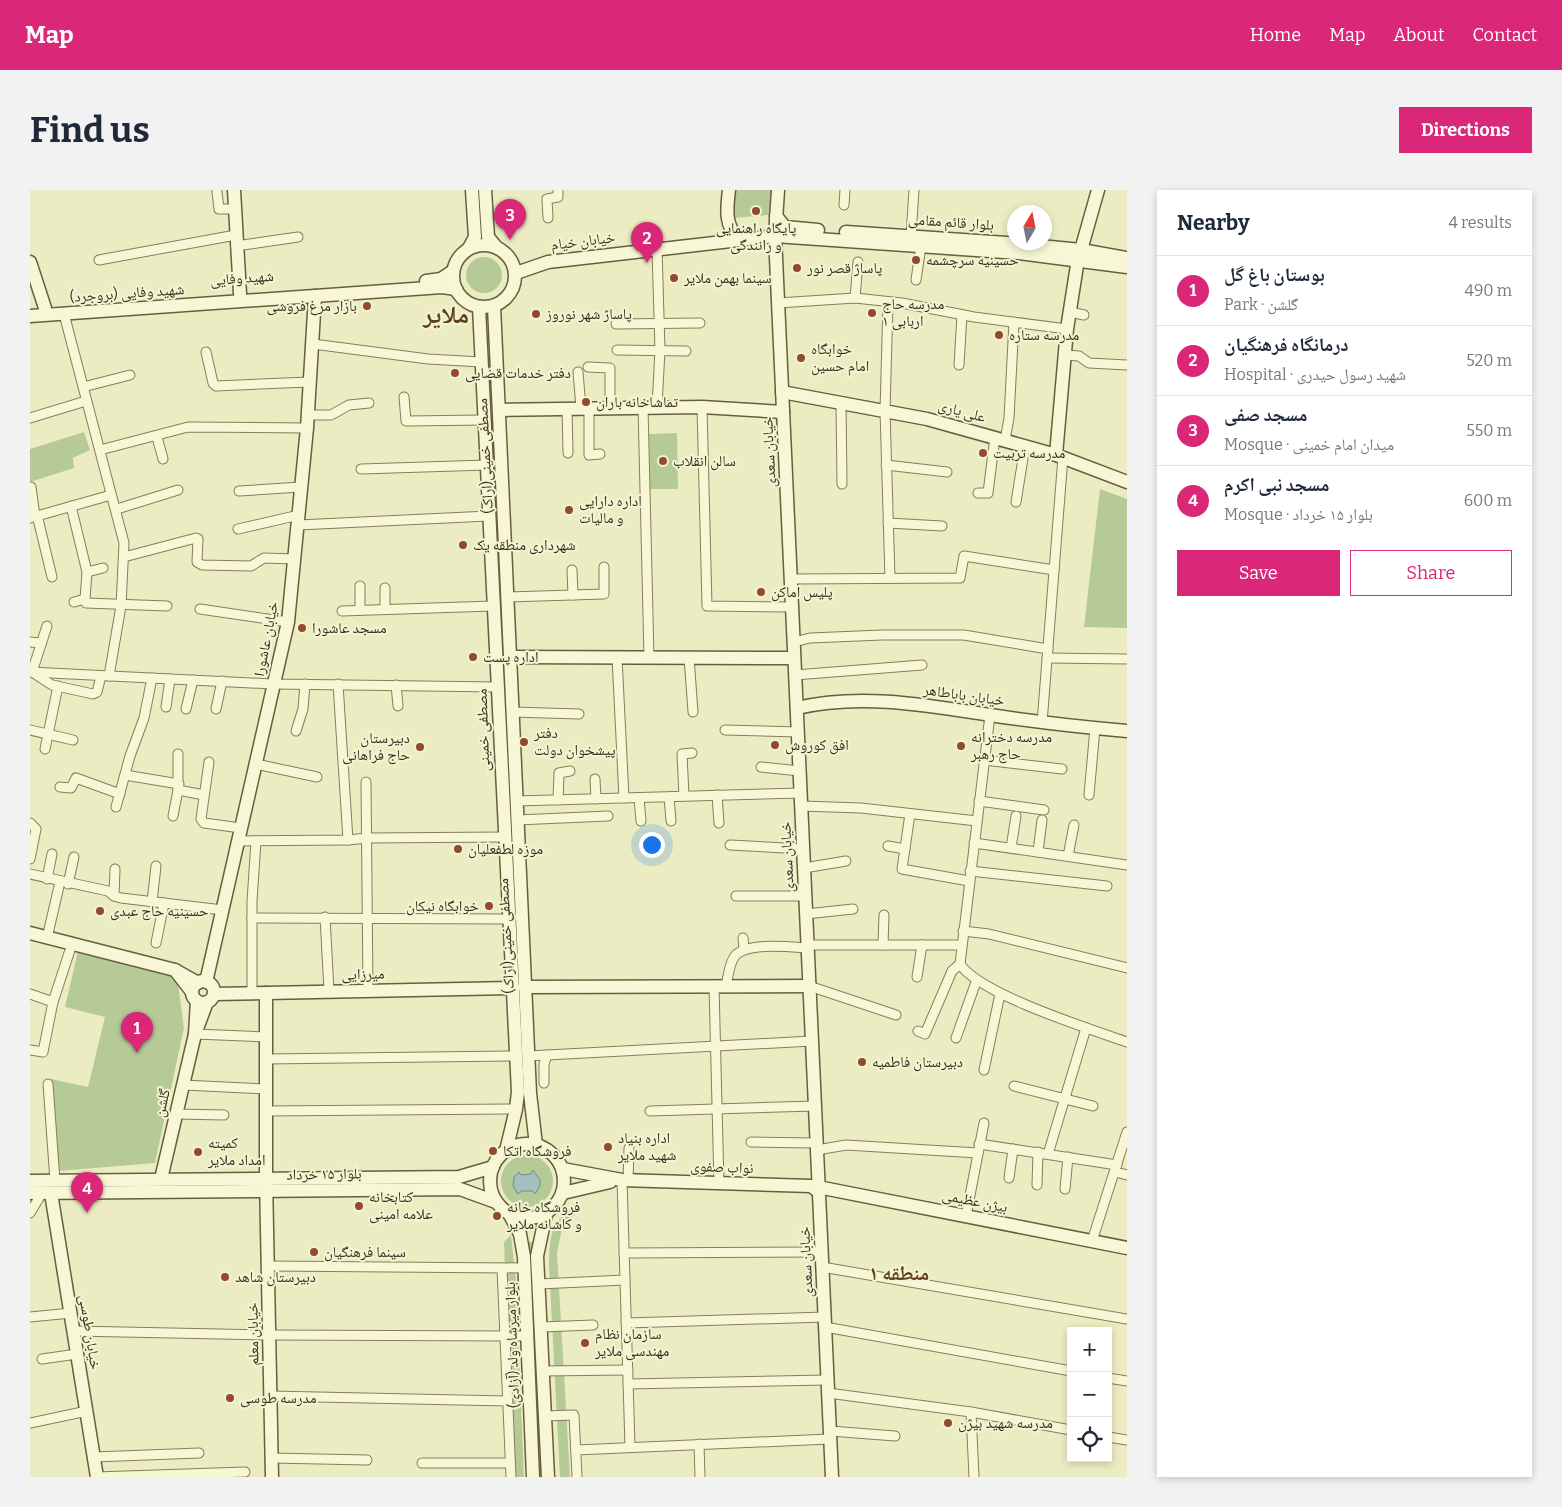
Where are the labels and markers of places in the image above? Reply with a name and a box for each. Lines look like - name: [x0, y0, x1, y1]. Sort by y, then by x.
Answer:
- pin: 3: [494, 199, 526, 240]
- marker: پایگاه راهنمایی و رانندگی: [750, 205, 762, 217]
- place label: پایگاه راهنمایی و رانندگی: [716, 219, 796, 255]
- pin: 2: [631, 222, 663, 263]
- place label: حسینیه سرچشمه: [926, 251, 1019, 269]
- marker: حسینیه سرچشمه: [910, 254, 922, 266]
- place label: پاساژ قصر نور: [806, 259, 882, 277]
- marker: پاساژ قصر نور: [791, 262, 803, 274]
- place label: سینما بهمن ملایر: [683, 269, 772, 288]
- marker: سینما بهمن ملایر: [668, 272, 680, 284]
- place label: مدرسه حاج اربابی ۱: [882, 295, 944, 331]
- place label: بازار مرغ فروشی: [266, 297, 357, 316]
- marker: بازار مرغ فروشی: [361, 300, 373, 312]
- place label: پاساژ شهر نوروز: [545, 305, 632, 323]
- marker: مدرسه حاج اربابی ۱: [866, 307, 878, 319]
- marker: پاساژ شهر نوروز: [530, 308, 542, 320]
- place label: مدرسه ستاره: [1009, 326, 1080, 344]
- marker: مدرسه ستاره: [993, 329, 1005, 341]
- place label: خوابگاه امام حسین: [811, 340, 869, 376]
- marker: خوابگاه امام حسین: [795, 352, 807, 364]
- place label: دفتر خدمات قضایی: [465, 364, 571, 383]
- marker: دفتر خدمات قضایی: [449, 367, 461, 379]
- place label: تماشاخانه باران: [596, 393, 679, 412]
- marker: تماشاخانه باران: [580, 396, 592, 408]
- place label: مدرسه تربیت: [993, 444, 1066, 462]
- marker: مدرسه تربیت: [977, 447, 989, 459]
- place label: سالن انقلاب: [673, 452, 736, 471]
- marker: سالن انقلاب: [657, 455, 669, 467]
- place label: اداره دارایی و مالیات: [579, 492, 642, 527]
- marker: اداره دارایی و مالیات: [563, 504, 575, 516]
- place label: شهرداری منطقه یک: [473, 536, 576, 555]
- marker: شهرداری منطقه یک: [457, 539, 469, 551]
- place label: پلیس اماکن: [771, 583, 833, 602]
- marker: پلیس اماکن: [755, 586, 767, 598]
- place label: مسجد عاشورا: [312, 619, 387, 637]
- marker: مسجد عاشورا: [296, 622, 308, 634]
- place label: اداره پست: [483, 648, 539, 666]
- marker: اداره پست: [467, 651, 479, 663]
- place label: دفتر پیشخوان دولت: [533, 724, 616, 760]
- place label: مدرسه دخترانه حاج رهبر: [970, 728, 1052, 764]
- place label: دبیرستان حاج فراهانی: [342, 729, 410, 765]
- marker: دفتر پیشخوان دولت: [518, 736, 530, 748]
- place label: افق کوروش: [785, 736, 849, 755]
- marker: افق کوروش: [769, 739, 781, 751]
- marker: مدرسه دخترانه حاج رهبر: [955, 740, 967, 752]
- marker: دبیرستان حاج فراهانی: [414, 741, 426, 753]
- place label: موزه لطفعلیان: [468, 840, 543, 859]
- marker: موزه لطفعلیان: [452, 843, 464, 855]
- place label: خوابگاه نیکان: [406, 897, 479, 916]
- marker: خوابگاه نیکان: [483, 900, 495, 912]
- place label: حسینیه حاج عبدی: [110, 902, 209, 921]
- marker: حسینیه حاج عبدی: [94, 905, 106, 917]
- pin: 1: [121, 1012, 153, 1053]
- place label: دبیرستان فاطمیه: [872, 1053, 963, 1072]
- marker: دبیرستان فاطمیه: [856, 1056, 868, 1068]
- place label: اداره بنیاد شهید ملایر: [617, 1129, 676, 1164]
- place label: کمیته امداد ملایر: [207, 1134, 266, 1169]
- marker: اداره بنیاد شهید ملایر: [602, 1141, 614, 1153]
- place label: فروشگاه اتکا: [503, 1142, 571, 1160]
- marker: فروشگاه اتکا: [487, 1145, 499, 1157]
- marker: کمیته امداد ملایر: [192, 1146, 204, 1158]
- pin: 4: [71, 1172, 103, 1213]
- place label: کتابخانه علامه امینی: [369, 1188, 433, 1224]
- place label: فروشگاه خانه و کاشانه ملایر: [506, 1198, 582, 1233]
- marker: کتابخانه علامه امینی: [353, 1200, 365, 1212]
- marker: فروشگاه خانه و کاشانه ملایر: [491, 1210, 503, 1222]
- place label: سینما فرهنگیان: [324, 1243, 406, 1262]
- marker: سینما فرهنگیان: [308, 1246, 320, 1258]
- place label: دبیرستان شاهد: [235, 1268, 316, 1287]
- marker: دبیرستان شاهد: [219, 1271, 231, 1283]
- place label: سازمان نظام مهندسی ملایر: [594, 1325, 670, 1361]
- marker: سازمان نظام مهندسی ملایر: [579, 1337, 591, 1349]
- place label: مدرسه طوسی: [240, 1389, 317, 1408]
- marker: مدرسه طوسی: [224, 1392, 236, 1404]
- place label: مدرسه شهید بیژن: [958, 1414, 1053, 1433]
- marker: مدرسه شهید بیژن: [942, 1417, 954, 1429]

